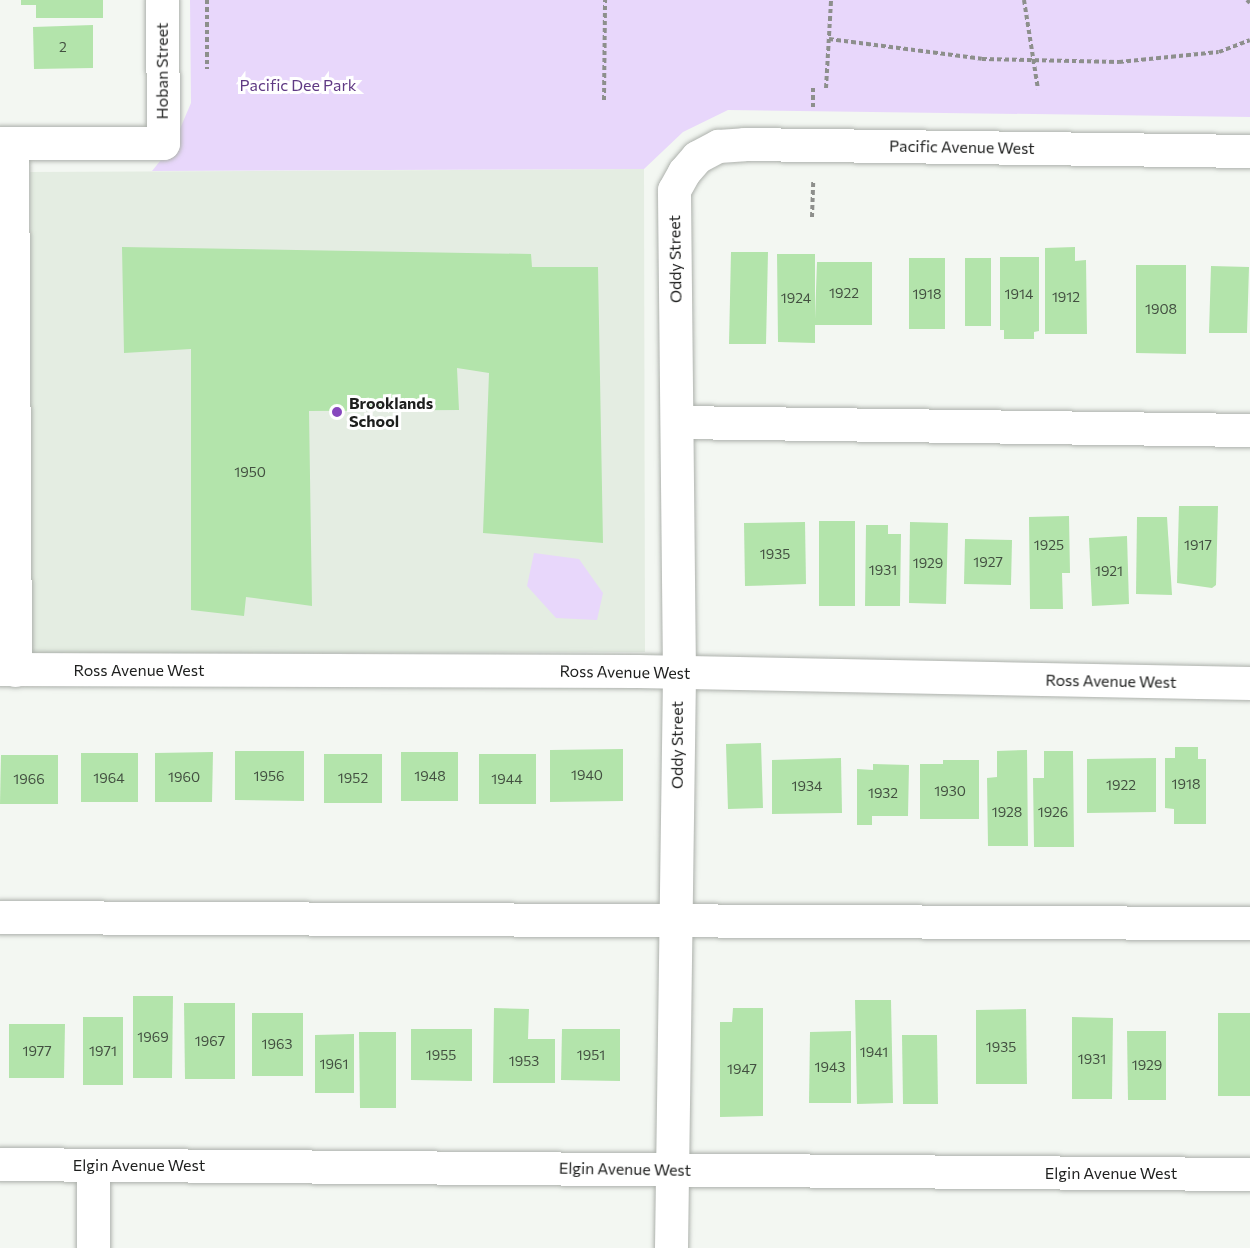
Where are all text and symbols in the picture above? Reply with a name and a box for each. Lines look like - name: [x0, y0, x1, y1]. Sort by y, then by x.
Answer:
- street label: Hoban Street: [152, 23, 172, 119]
- house number: 2: [59, 39, 67, 55]
- park label: Pacific Dee Park: [239, 75, 357, 95]
- street label: Pacific Avenue West: [889, 136, 1035, 158]
- street label: Oddy Street: [665, 215, 685, 303]
- house number: 1922: [829, 285, 859, 301]
- house number: 1918: [913, 286, 941, 302]
- house number: 1914: [1005, 286, 1033, 302]
- house number: 1912: [1052, 289, 1080, 305]
- house number: 1924: [781, 290, 811, 306]
- house number: 1908: [1145, 301, 1177, 317]
- place label: Brooklands School: [349, 393, 433, 431]
- marker: Brooklands School: [330, 405, 344, 419]
- house number: 1950: [234, 464, 266, 480]
- house number: 1925: [1034, 537, 1064, 553]
- house number: 1917: [1184, 537, 1212, 553]
- house number: 1935: [760, 546, 790, 562]
- house number: 1927: [973, 554, 1003, 570]
- house number: 1929: [913, 555, 943, 571]
- house number: 1931: [869, 562, 897, 578]
- house number: 1921: [1095, 563, 1123, 579]
- street label: Ross Avenue West: [73, 660, 205, 680]
- street label: Ross Avenue West: [559, 661, 691, 683]
- street label: Ross Avenue West: [1045, 670, 1177, 692]
- street label: Oddy Street: [667, 701, 687, 789]
- house number: 1940: [571, 767, 603, 783]
- house number: 1956: [253, 768, 285, 784]
- house number: 1948: [414, 768, 446, 784]
- house number: 1960: [168, 769, 200, 785]
- house number: 1964: [93, 770, 125, 786]
- house number: 1952: [338, 770, 368, 786]
- house number: 1966: [13, 771, 45, 787]
- house number: 1944: [491, 771, 523, 787]
- house number: 1918: [1172, 776, 1200, 792]
- house number: 1922: [1106, 777, 1136, 793]
- house number: 1934: [792, 778, 822, 794]
- house number: 1930: [934, 783, 966, 799]
- house number: 1932: [868, 785, 898, 801]
- house number: 1928: [992, 804, 1022, 820]
- house number: 1926: [1038, 804, 1068, 820]
- house number: 1969: [137, 1029, 169, 1045]
- house number: 1967: [195, 1033, 225, 1049]
- house number: 1963: [262, 1036, 292, 1052]
- house number: 1935: [986, 1039, 1016, 1055]
- house number: 1977: [22, 1043, 52, 1059]
- house number: 1971: [89, 1043, 117, 1059]
- house number: 1941: [860, 1044, 888, 1060]
- house number: 1955: [426, 1047, 456, 1063]
- house number: 1951: [577, 1047, 605, 1063]
- house number: 1931: [1078, 1051, 1106, 1067]
- house number: 1953: [509, 1053, 539, 1069]
- house number: 1961: [320, 1056, 348, 1072]
- house number: 1929: [1132, 1057, 1162, 1073]
- house number: 1943: [815, 1059, 845, 1075]
- house number: 1947: [727, 1061, 757, 1077]
- street label: Elgin Avenue West: [73, 1155, 205, 1175]
- street label: Elgin Avenue West: [559, 1158, 691, 1180]
- street label: Elgin Avenue West: [1045, 1163, 1177, 1183]

